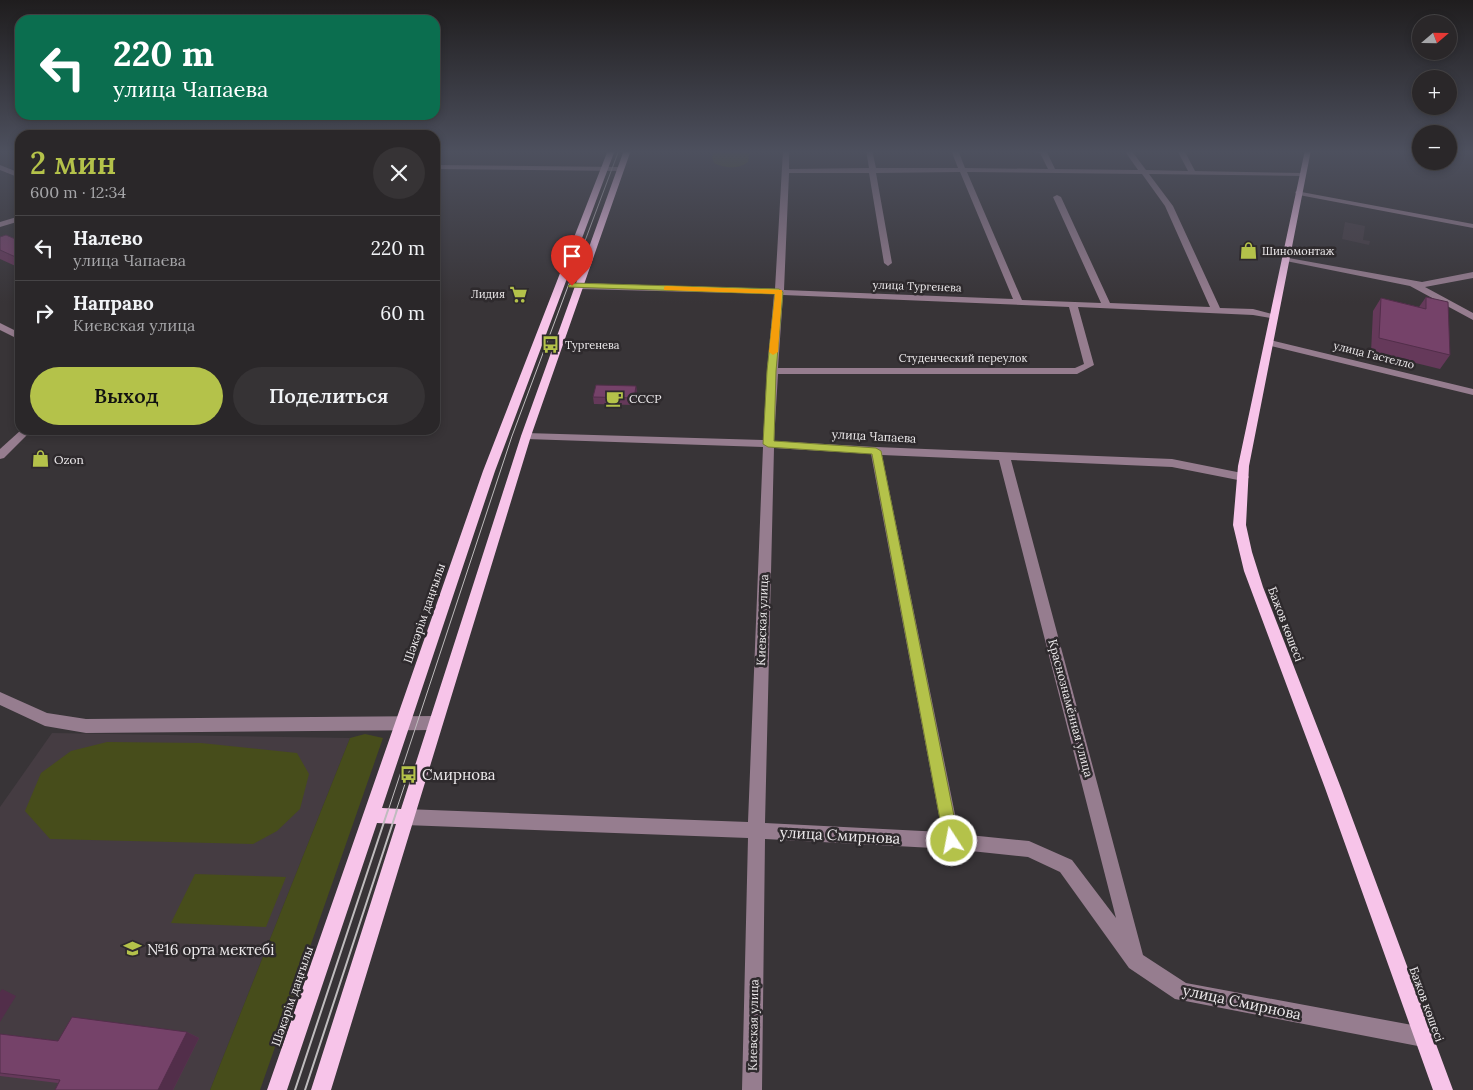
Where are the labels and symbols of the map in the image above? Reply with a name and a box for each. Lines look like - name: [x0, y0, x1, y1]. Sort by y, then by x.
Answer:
- north arrow: [1412, 15, 1458, 60]
- pin: [551, 235, 593, 286]
- shop icon: Шиномонтаж: [1238, 241, 1258, 261]
- place label: Шиномонтаж: [1262, 244, 1335, 258]
- street label: улица Тургенева: [872, 277, 962, 295]
- supermarket icon: Лидия: [509, 284, 529, 304]
- place label: Лидия: [471, 287, 505, 301]
- bus stop icon: Тургенева: [541, 335, 561, 355]
- place label: Тургенева: [565, 338, 620, 352]
- street label: улица Гастелло: [1332, 338, 1416, 372]
- street label: Студенческий переулок: [899, 351, 1027, 365]
- cafe icon: СССР: [605, 388, 625, 408]
- place label: СССР: [629, 391, 661, 406]
- street label: улица Чапаева: [831, 426, 917, 446]
- shop icon: Ozon: [30, 449, 50, 469]
- place label: Ozon: [54, 452, 84, 467]
- street label: Шәкәрім даңғылы: [400, 561, 448, 665]
- street label: Киевская улица: [753, 574, 771, 666]
- street label: Бажов көшесі: [1265, 584, 1307, 664]
- street label: Краснознамённая улица: [1045, 637, 1097, 779]
- bus stop icon: Смирнова: [398, 764, 418, 784]
- place label: Смирнова: [422, 765, 496, 784]
- position arrow: [925, 814, 977, 866]
- street label: улица Смирнова: [779, 822, 901, 848]
- school or university icon: №16 орта мектебі: [123, 939, 143, 959]
- place label: №16 орта мектебі: [147, 940, 274, 959]
- street label: Шәкәрім даңғылы: [268, 944, 316, 1048]
- street label: Бажов көшесі: [1406, 964, 1448, 1044]
- street label: Киевская улица: [745, 979, 761, 1071]
- street label: улица Смирнова: [1181, 980, 1303, 1024]

